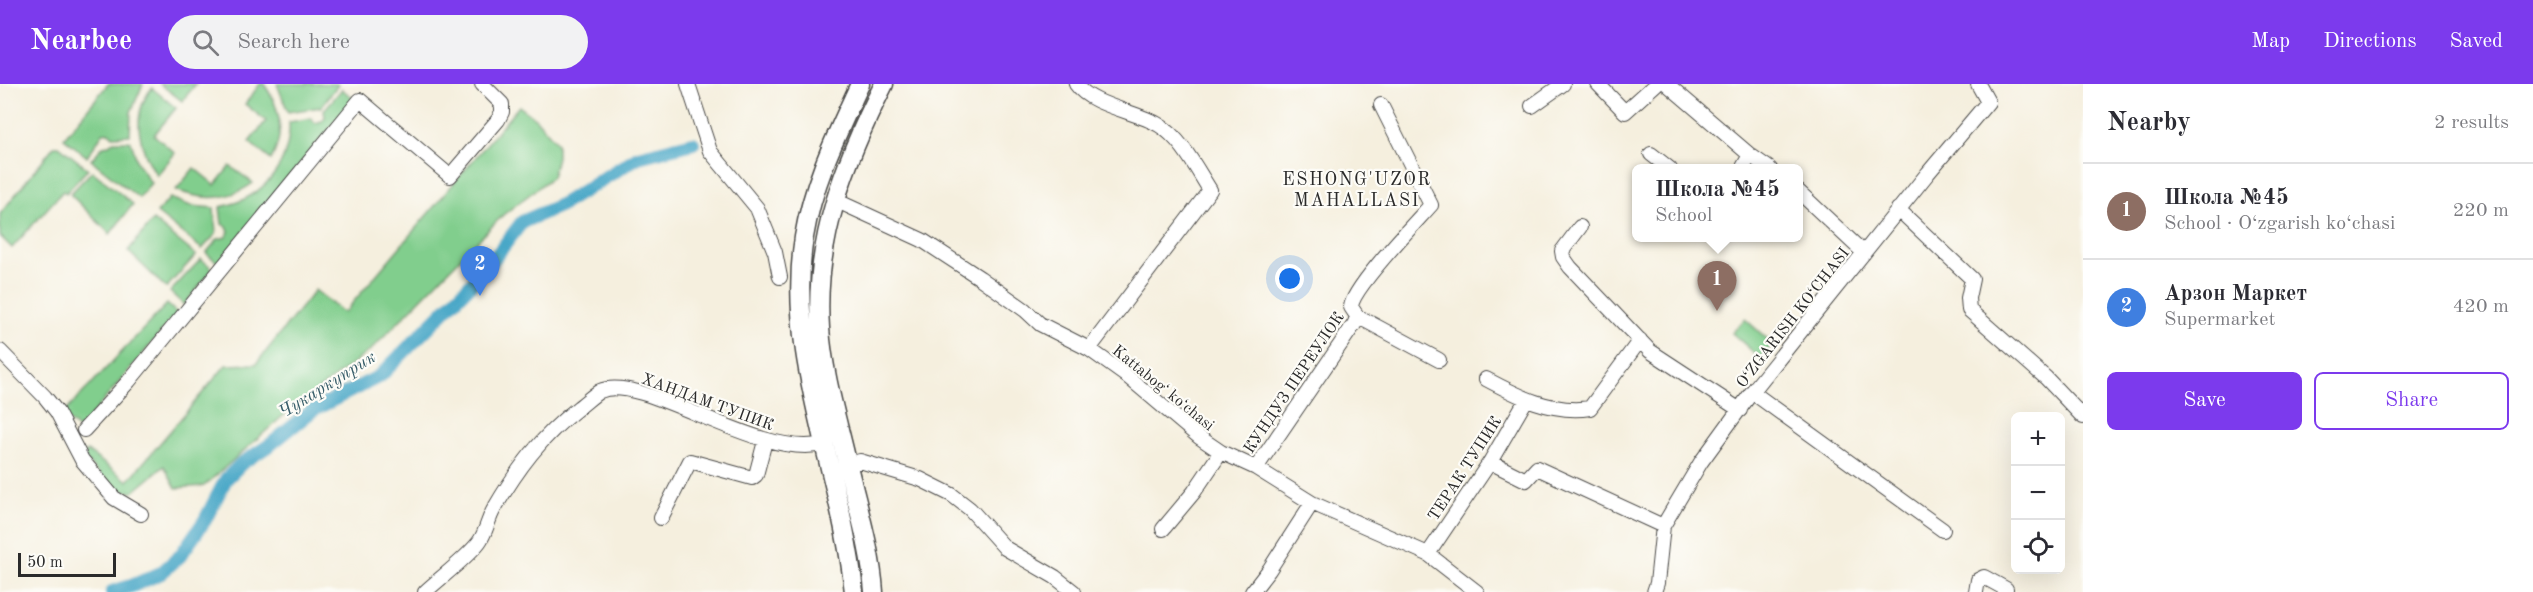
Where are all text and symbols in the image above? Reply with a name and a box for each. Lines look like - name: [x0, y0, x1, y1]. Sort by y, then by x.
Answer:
- search box: [168, 15, 588, 69]
- icon: search: [189, 26, 222, 59]
- text: Nearbee: [30, 28, 132, 56]
- text: Search here: [237, 31, 350, 53]
- text: Map: [2251, 31, 2290, 52]
- text: Directions: [2323, 31, 2417, 52]
- text: Saved: [2450, 31, 2503, 52]
- text: Nearby: [2107, 110, 2191, 136]
- text: 2 results: [2434, 113, 2509, 133]
- popup: [1632, 164, 1803, 242]
- district label: ESHONG'UZOR MAHALLASI: [1282, 171, 1432, 210]
- text: Школа №45: [1655, 179, 1780, 201]
- text: Школа №45: [2164, 187, 2289, 209]
- text: 1: [2121, 201, 2132, 221]
- text: 220 m: [2453, 201, 2509, 221]
- text: School: [1655, 206, 1712, 226]
- text: School · O‘zgarish ko‘chasi: [2164, 214, 2395, 234]
- street label: O‘ZGARISH KO‘CHASI: [1733, 245, 1853, 391]
- pin: 2: [460, 246, 500, 296]
- pin: 1: [1698, 262, 1736, 311]
- your location: [1275, 264, 1304, 293]
- text: Арзон Маркет: [2164, 283, 2307, 305]
- text: 2: [2121, 297, 2132, 317]
- text: 420 m: [2453, 297, 2509, 317]
- street label: КУНДУЗ ПЕРЕУЛОК: [1241, 309, 1348, 457]
- text: Supermarket: [2164, 310, 2275, 330]
- street label: Kattabogʻ koʻchasi: [1109, 343, 1217, 434]
- water label: Чукаркуприк: [276, 348, 379, 422]
- street label: ХАНДАМ ТУПИК: [639, 372, 776, 434]
- button: Save: [2107, 372, 2302, 430]
- button: Share: [2314, 372, 2509, 430]
- map controls: [2011, 412, 2065, 574]
- button: +: [2011, 412, 2065, 466]
- street label: ТЕРАК ТУПИК: [1426, 414, 1505, 524]
- button: −: [2011, 466, 2065, 520]
- button: locate: [2011, 520, 2065, 574]
- scale bar: [18, 550, 116, 578]
- text: 50 m: [27, 555, 63, 571]

